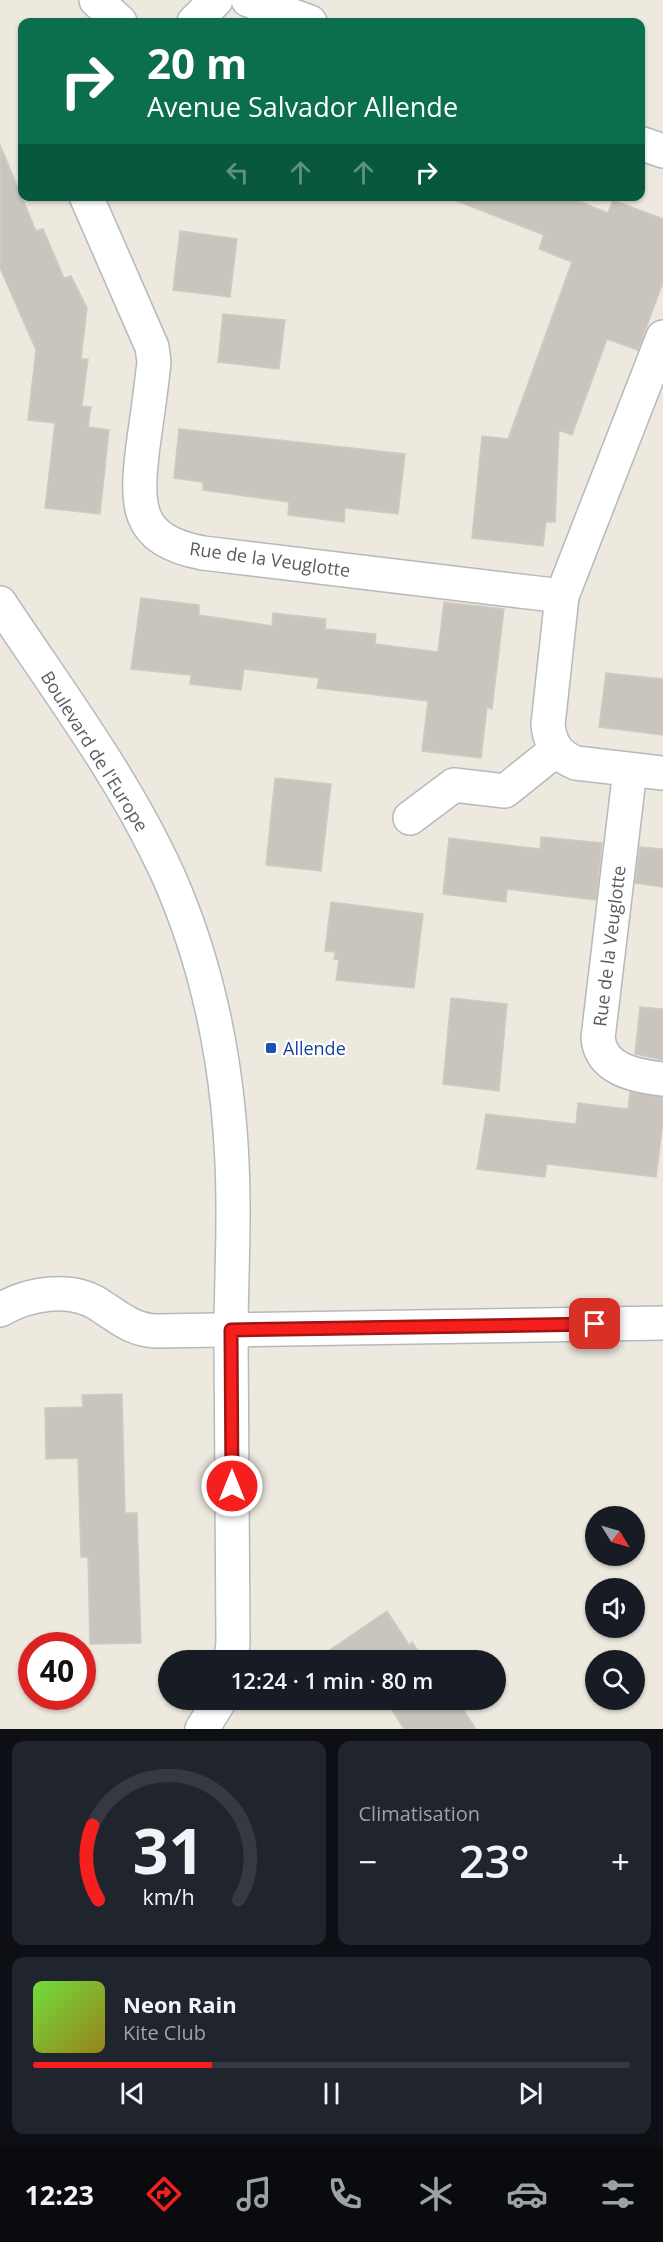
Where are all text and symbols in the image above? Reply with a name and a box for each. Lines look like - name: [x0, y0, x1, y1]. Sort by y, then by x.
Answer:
- text: 20 m: [147, 34, 247, 91]
- icon: right: [48, 42, 126, 120]
- text: Avenue Salvador Allende: [147, 88, 458, 125]
- icon: left: [221, 156, 254, 189]
- icon: ahead: [284, 156, 317, 189]
- icon: ahead: [347, 156, 380, 189]
- icon: right: [410, 156, 443, 189]
- street label: Rue de la Veuglotte: [188, 536, 352, 582]
- street label: Boulevard de l'Europe: [36, 666, 154, 836]
- street label: Rue de la Veuglotte: [587, 864, 631, 1028]
- place label: Allende: [283, 1036, 346, 1060]
- marker: Allende: [264, 1041, 278, 1055]
- pin: [569, 1298, 620, 1349]
- icon: arrive: [578, 1307, 611, 1340]
- position arrow: [200, 1454, 264, 1518]
- north arrow: [585, 1506, 645, 1566]
- map controls: [585, 1506, 645, 1710]
- button: sound: [585, 1578, 645, 1638]
- speed limit sign: 40: [18, 1632, 96, 1710]
- button: search: [585, 1650, 645, 1710]
- text: 12:24 · 1 min · 80 m: [231, 1665, 433, 1695]
- text: Climatisation: [359, 1800, 480, 1827]
- text: 31: [133, 1807, 204, 1892]
- text: 23°: [459, 1830, 530, 1891]
- text: −: [359, 1839, 377, 1884]
- text: +: [611, 1839, 630, 1884]
- text: km/h: [143, 1882, 195, 1911]
- text: Neon Rain: [123, 1989, 237, 2019]
- text: Kite Club: [123, 2019, 206, 2046]
- icon: previous: [116, 2077, 149, 2110]
- icon: pause: [315, 2077, 348, 2110]
- icon: next: [514, 2077, 547, 2110]
- icon: directions: [143, 2173, 185, 2215]
- icon: music: [233, 2173, 275, 2215]
- icon: phone: [324, 2173, 366, 2215]
- icon: climate: [415, 2173, 457, 2215]
- icon: car: [506, 2173, 548, 2215]
- icon: filters: [597, 2173, 639, 2215]
- text: 12:23: [24, 2176, 94, 2213]

